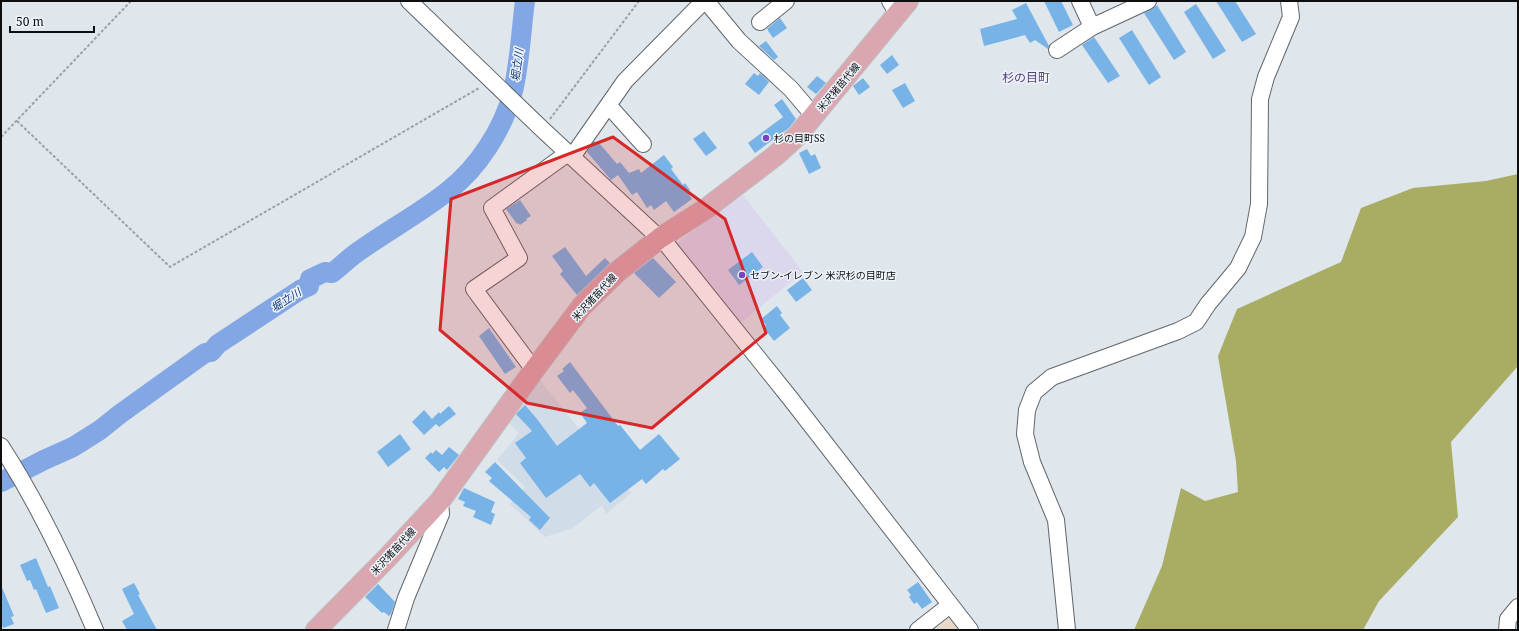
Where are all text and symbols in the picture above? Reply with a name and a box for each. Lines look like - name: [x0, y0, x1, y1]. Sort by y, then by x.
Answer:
- scale bar: [10, 8, 94, 34]
- text: 50 m: [16, 13, 44, 30]
- water label: 堀立川: [507, 47, 526, 82]
- street label: 米沢猪苗代線: [813, 60, 863, 114]
- district label: 杉の目町: [1002, 69, 1050, 86]
- place label: 杉の目町SS: [774, 131, 825, 145]
- marker: 杉の目町SS: [761, 133, 771, 143]
- place label: セブン-イレブン 米沢杉の目町店: [750, 268, 896, 282]
- street label: 米沢猪苗代線: [568, 270, 620, 324]
- marker: セブン-イレブン 米沢杉の目町店: [737, 270, 747, 280]
- water label: 堀立川: [268, 284, 304, 315]
- street label: 米沢猪苗代線: [367, 524, 419, 578]

